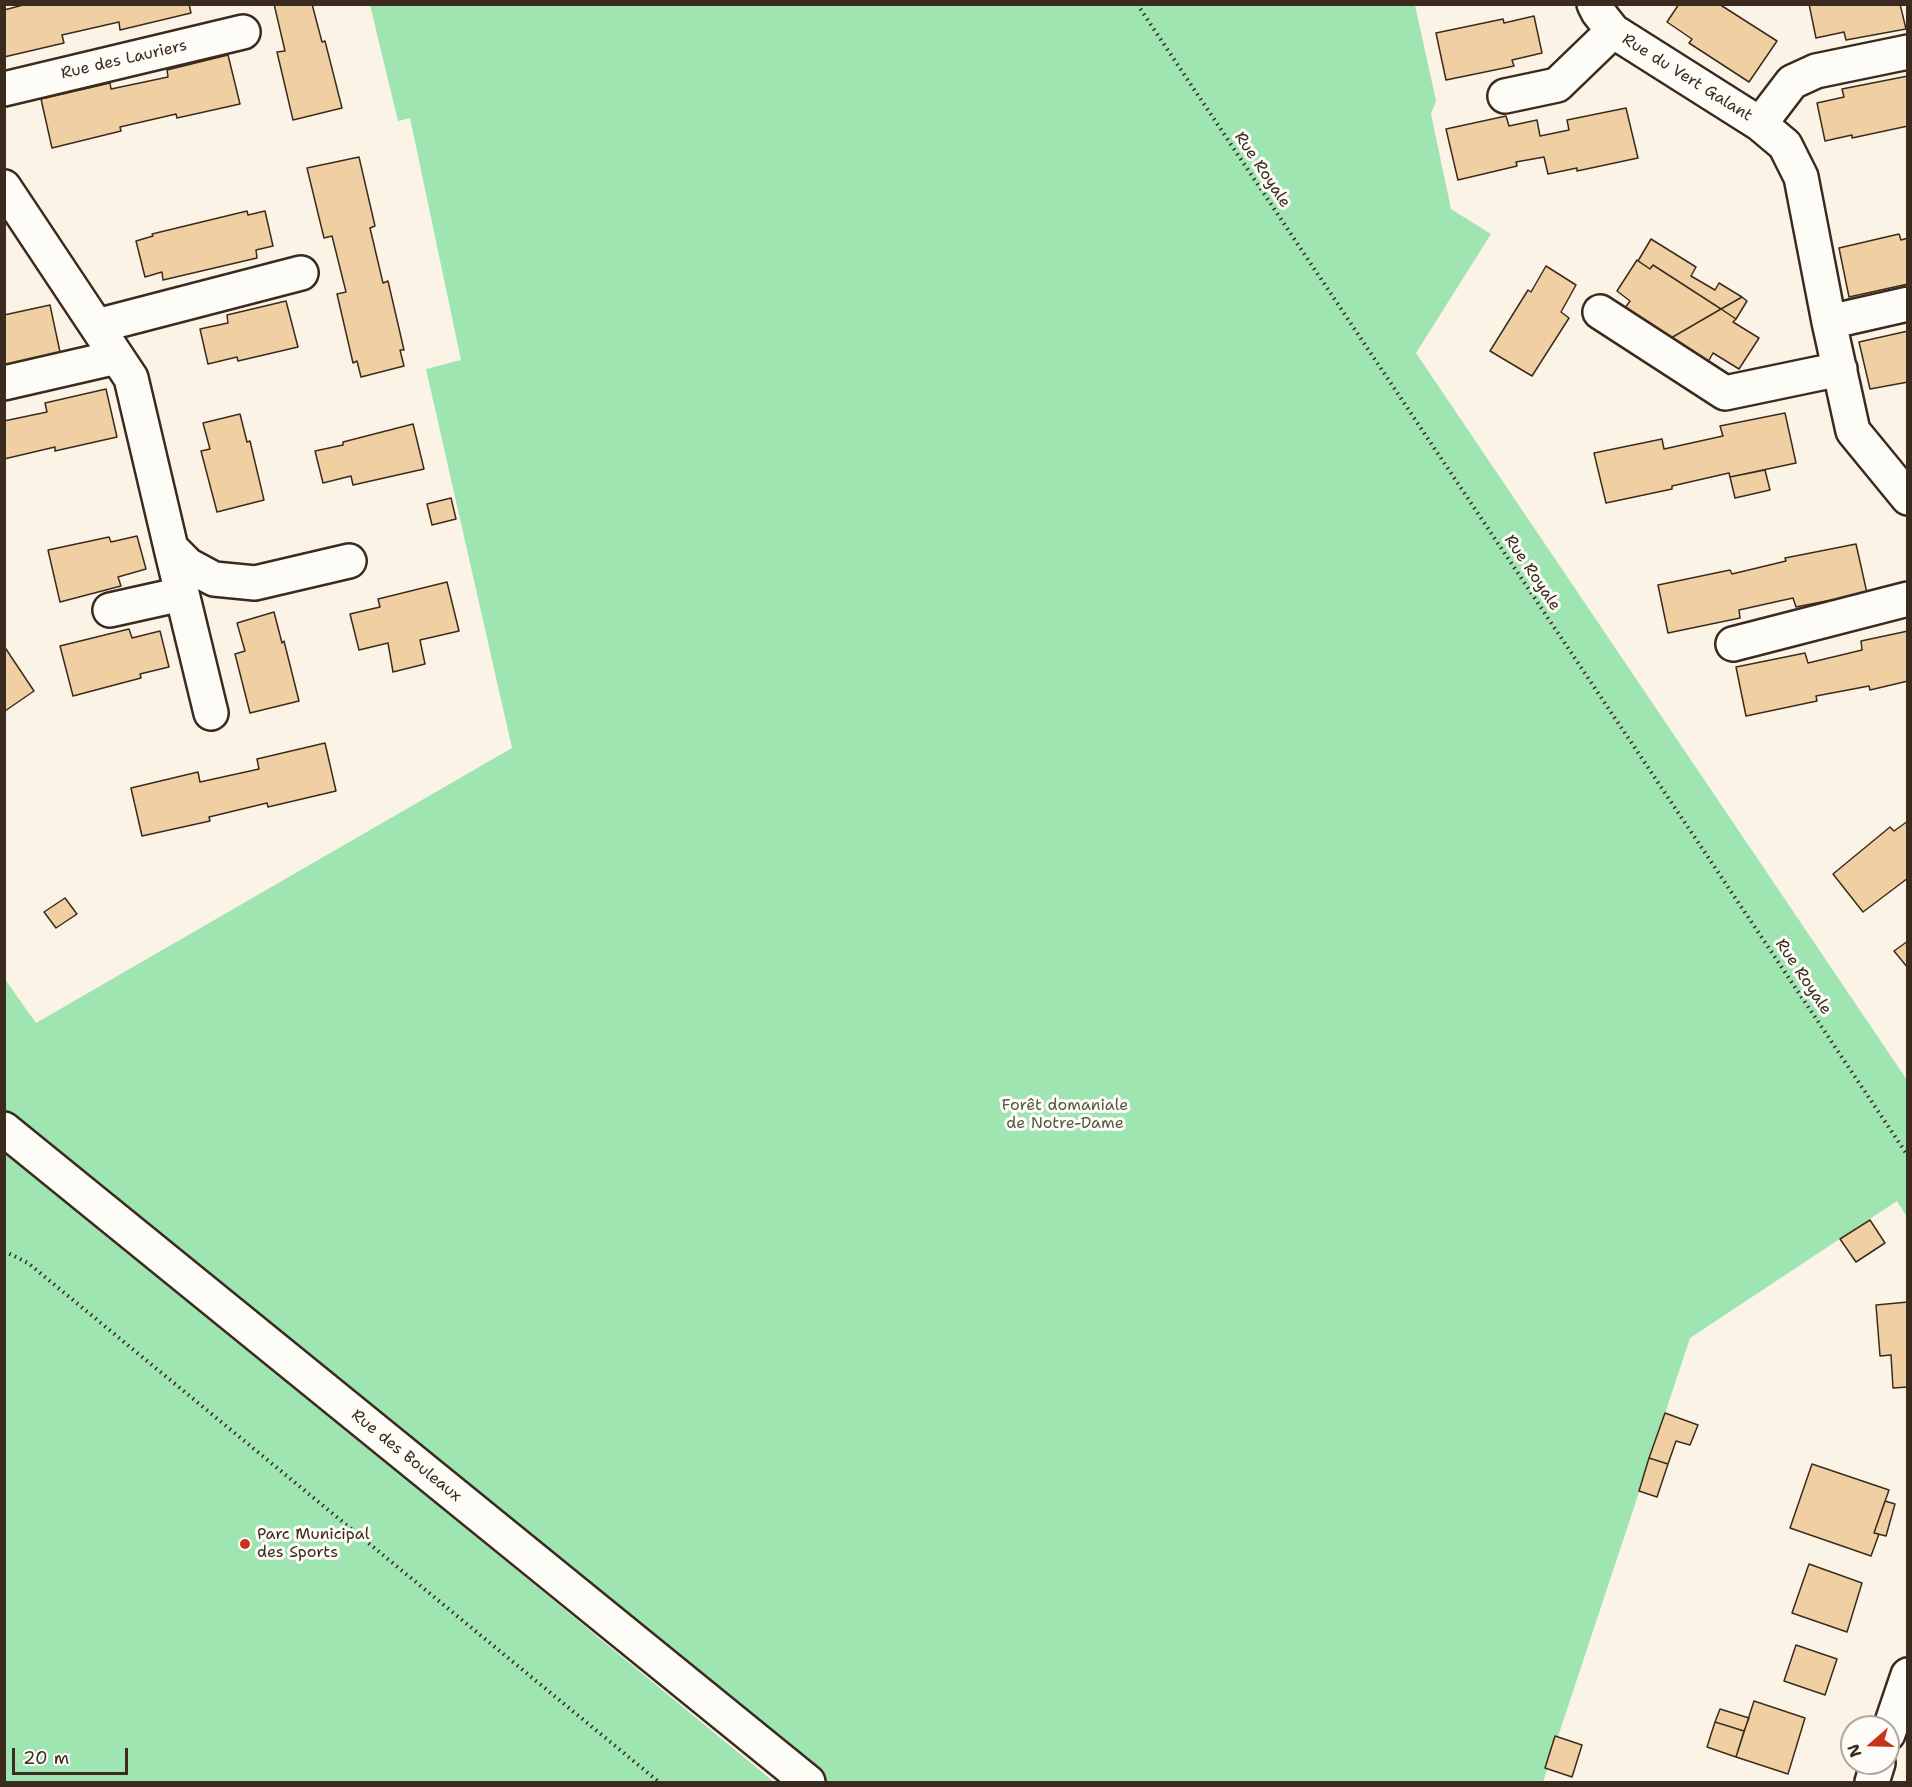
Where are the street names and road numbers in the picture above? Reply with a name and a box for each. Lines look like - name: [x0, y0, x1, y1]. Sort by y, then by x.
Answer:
- street label: Rue du Vert Galant: [1618, 30, 1756, 126]
- street label: Rue des Lauriers: [59, 36, 189, 84]
- street label: Rue Royale: [1230, 128, 1294, 212]
- street label: Rue Royale: [1500, 531, 1564, 615]
- street label: Rue Royale: [1771, 935, 1835, 1019]
- street label: Rue des Bouleaux: [347, 1406, 465, 1506]

